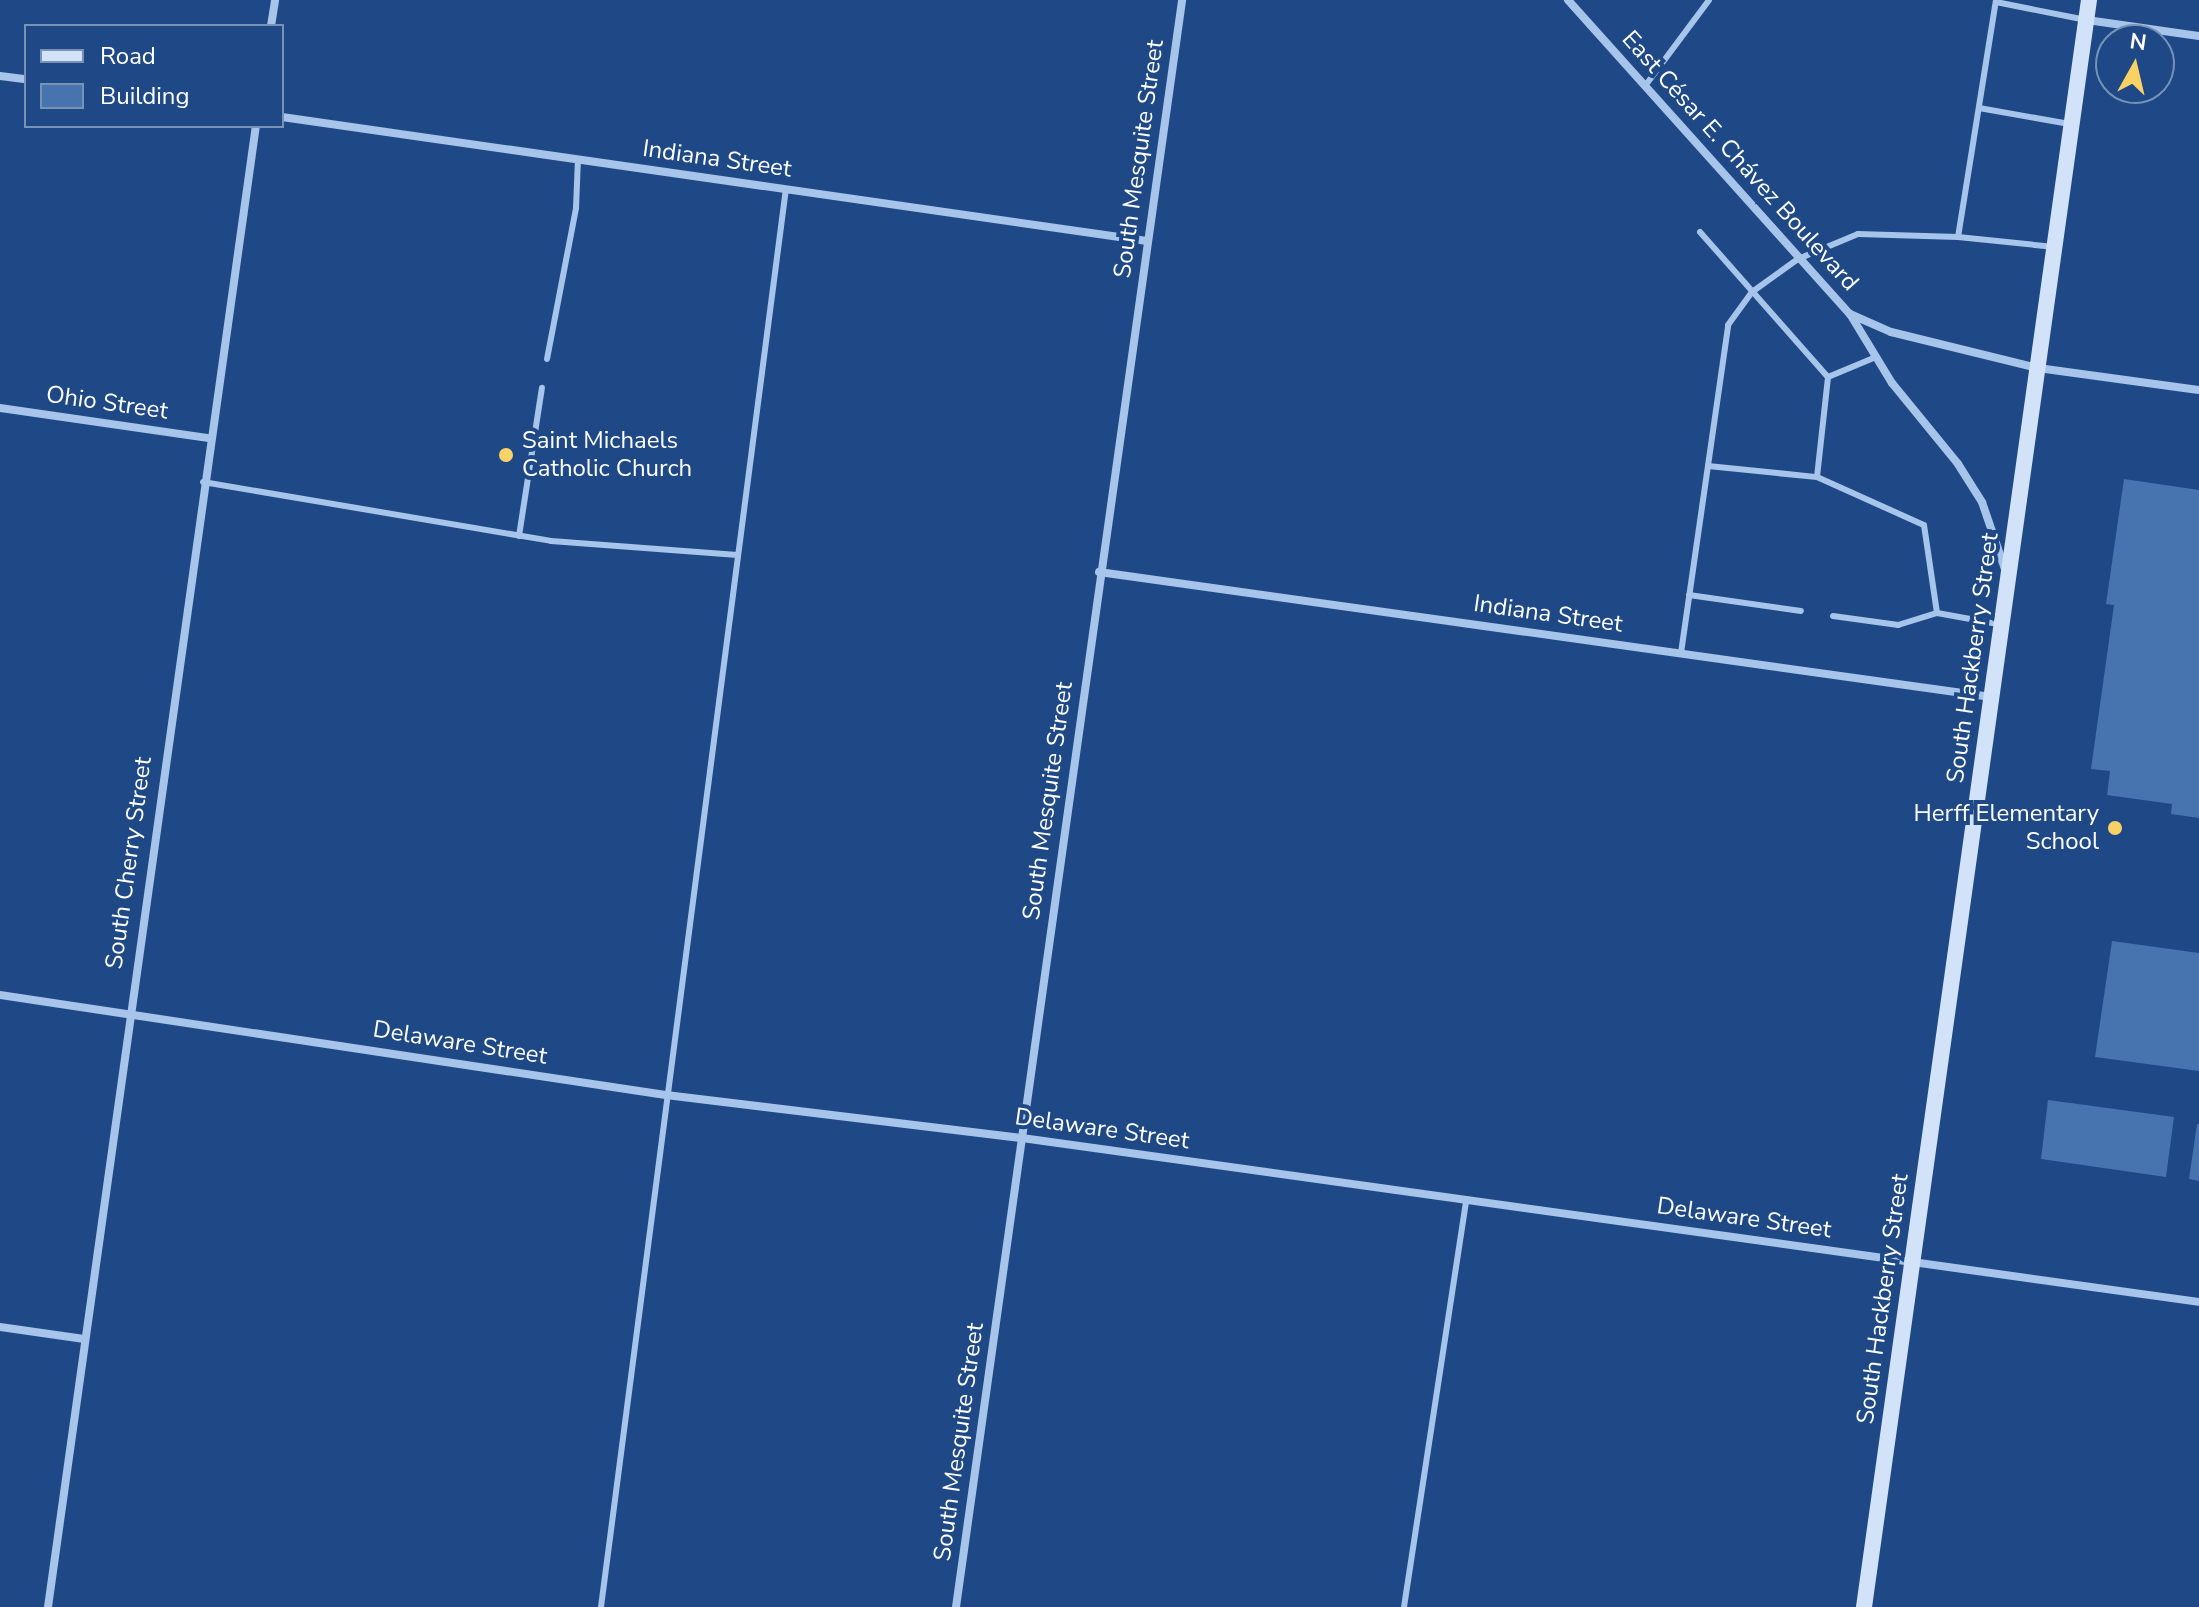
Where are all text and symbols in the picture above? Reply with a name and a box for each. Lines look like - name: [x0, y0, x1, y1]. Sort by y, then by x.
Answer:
- legend: [24, 24, 284, 128]
- north arrow: [2095, 24, 2175, 104]
- street label: East César E. Chávez Boulevard: [1616, 25, 1864, 297]
- text: N: [2128, 26, 2148, 58]
- street label: South Mesquite Street: [1108, 38, 1170, 280]
- text: Road: [100, 40, 156, 72]
- text: Building: [100, 80, 190, 112]
- street label: Indiana Street: [641, 134, 793, 184]
- street label: Ohio Street: [44, 380, 170, 426]
- place label: Saint Michaels Catholic Church: [522, 427, 692, 483]
- marker: Saint Michaels Catholic Church: [497, 446, 515, 464]
- street label: South Hackberry Street: [1941, 531, 2005, 785]
- street label: Indiana Street: [1472, 589, 1624, 639]
- street label: South Mesquite Street: [1017, 680, 1079, 922]
- street label: South Cherry Street: [100, 755, 158, 971]
- place label: Herff Elementary School: [1914, 800, 2099, 856]
- marker: Herff Elementary School: [2106, 819, 2124, 837]
- street label: Delaware Street: [371, 1015, 549, 1071]
- street label: Delaware Street: [1013, 1103, 1191, 1155]
- street label: South Hackberry Street: [1851, 1172, 1915, 1426]
- street label: Delaware Street: [1655, 1192, 1833, 1244]
- street label: South Mesquite Street: [928, 1321, 990, 1563]

